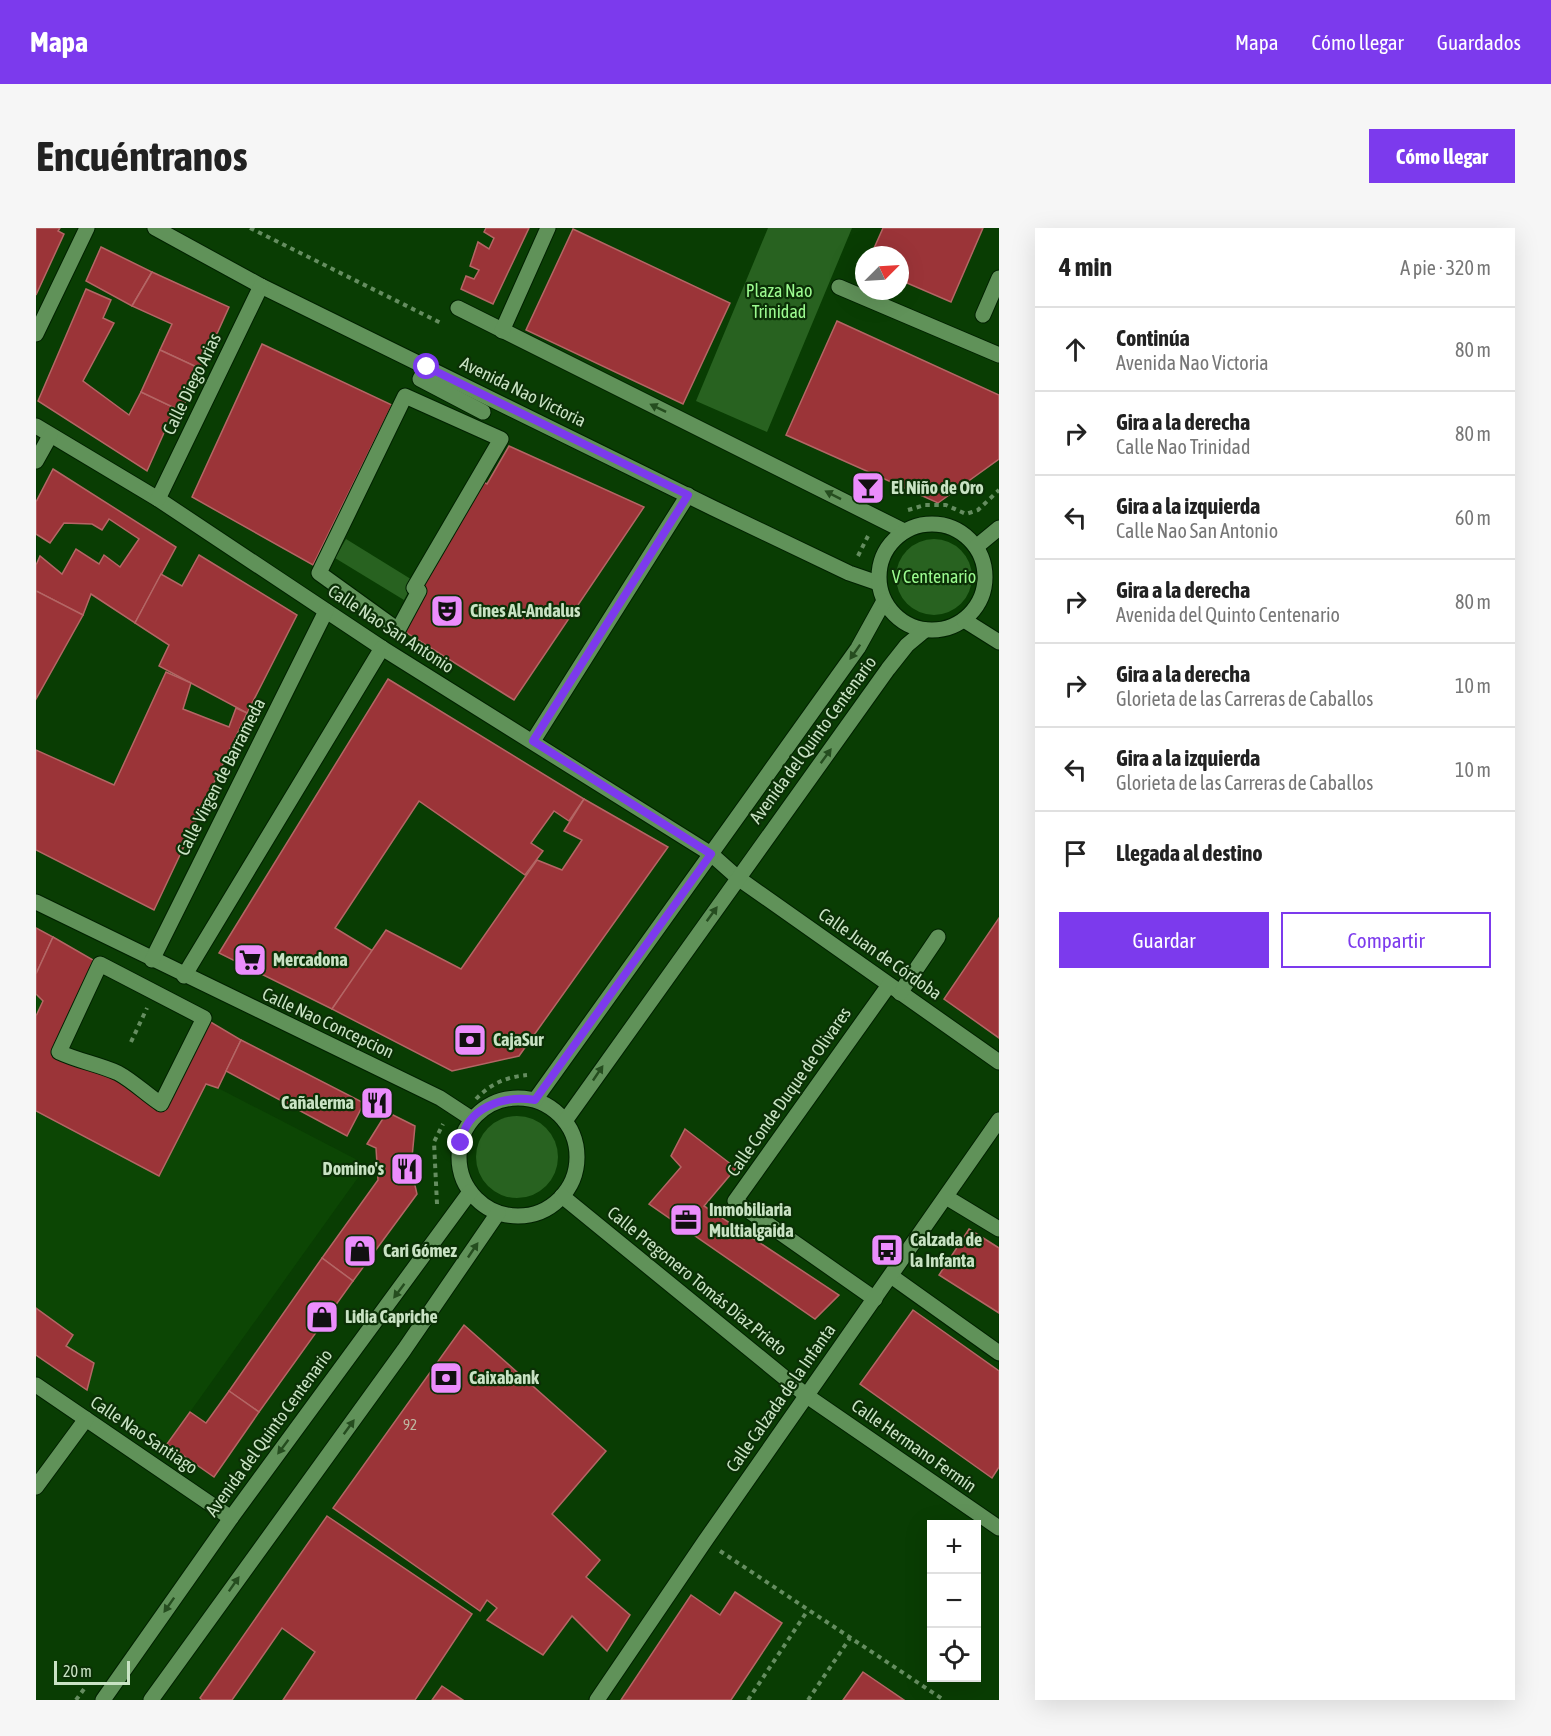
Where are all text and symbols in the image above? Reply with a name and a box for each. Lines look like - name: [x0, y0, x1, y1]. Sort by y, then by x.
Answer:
- text: Mapa: [30, 26, 88, 58]
- text: Mapa: [1235, 30, 1279, 54]
- text: Cómo llegar: [1312, 30, 1404, 54]
- text: Guardados: [1437, 30, 1521, 54]
- button: Cómo llegar: [1369, 129, 1515, 183]
- text: Encuéntranos: [36, 132, 248, 180]
- north arrow: [855, 246, 909, 300]
- text: 4 min: [1059, 252, 1112, 282]
- text: A pie · 320 m: [1400, 256, 1491, 279]
- park label: Plaza Nao Trinidad: [746, 280, 812, 322]
- text: Continúa: [1116, 325, 1190, 351]
- street label: Calle Diego Arias: [158, 330, 225, 438]
- icon: ahead: [1059, 333, 1092, 366]
- text: 80 m: [1455, 338, 1491, 361]
- text: Avenida Nao Victoria: [1116, 351, 1269, 374]
- street label: Avenida Nao Victoria: [457, 352, 590, 431]
- route start: [413, 353, 439, 379]
- one-way arrow: [650, 403, 667, 413]
- text: Gira a la derecha: [1116, 409, 1250, 435]
- icon: right: [1059, 417, 1092, 450]
- text: 80 m: [1455, 422, 1491, 445]
- text: Calle Nao Trinidad: [1116, 435, 1250, 458]
- bar icon: El Niño de Oro: [850, 470, 886, 506]
- place label: El Niño de Oro: [891, 477, 984, 498]
- one-way arrow: [824, 491, 841, 500]
- text: Gira a la izquierda: [1116, 493, 1260, 519]
- icon: left: [1059, 501, 1092, 534]
- text: 60 m: [1455, 506, 1491, 529]
- text: Calle Nao San Antonio: [1116, 519, 1278, 542]
- park label: V Centenario: [892, 566, 976, 587]
- text: Gira a la derecha: [1116, 577, 1250, 603]
- street label: Calle Nao San Antonio: [324, 580, 458, 677]
- icon: right: [1059, 585, 1092, 618]
- text: 80 m: [1455, 590, 1491, 613]
- theatre icon: Cines Al-Andalus: [429, 593, 465, 629]
- place label: Cines Al-Andalus: [470, 600, 581, 621]
- text: Avenida del Quinto Centenario: [1116, 603, 1340, 626]
- one-way arrow: [849, 643, 861, 659]
- street label: Avenida del Quinto Centenario: [745, 652, 880, 827]
- text: Gira a la derecha: [1116, 661, 1250, 687]
- icon: right: [1059, 669, 1092, 702]
- text: 10 m: [1455, 674, 1491, 697]
- text: Glorieta de las Carreras de Caballos: [1116, 687, 1373, 710]
- street label: Calle Virgen de Barrameda: [172, 695, 269, 859]
- text: Gira a la izquierda: [1116, 745, 1260, 771]
- one-way arrow: [819, 748, 831, 764]
- icon: left: [1059, 753, 1092, 786]
- text: 10 m: [1455, 758, 1491, 781]
- text: Glorieta de las Carreras de Caballos: [1116, 771, 1373, 794]
- icon: arrive: [1059, 837, 1092, 870]
- text: Llegada al destino: [1116, 840, 1263, 866]
- street label: Calle Juan de Córdoba: [815, 903, 946, 1004]
- one-way arrow: [706, 907, 718, 923]
- button: Guardar: [1059, 912, 1269, 968]
- button: Compartir: [1281, 912, 1491, 968]
- supermarket icon: Mercadona: [232, 942, 268, 978]
- place label: Mercadona: [273, 949, 348, 970]
- street label: Calle Nao Concepcion: [259, 983, 397, 1062]
- street label: Calle Conde Duque de Olivares: [722, 1003, 855, 1180]
- bank icon: CajaSur: [452, 1022, 488, 1058]
- place label: CajaSur: [493, 1029, 544, 1050]
- one-way arrow: [592, 1065, 604, 1081]
- restaurant icon: Cañalerma: [359, 1085, 395, 1121]
- place label: Cañalerma: [281, 1092, 354, 1113]
- route end: [447, 1129, 473, 1155]
- restaurant icon: Domino's: [389, 1151, 425, 1187]
- place label: Domino's: [323, 1158, 385, 1179]
- place label: Inmobiliaria Multialgaida: [709, 1199, 794, 1241]
- street label: Calle Pregonero Tomás Díaz Prieto: [603, 1202, 791, 1359]
- office icon: Inmobiliaria Multialgaida: [668, 1202, 704, 1238]
- place label: Calzada de la Infanta: [910, 1229, 982, 1271]
- bus stop icon: Calzada de la Infanta: [869, 1232, 905, 1268]
- shop icon: Cari Gómez: [342, 1233, 378, 1269]
- place label: Cari Gómez: [383, 1240, 458, 1261]
- one-way arrow: [467, 1242, 478, 1258]
- one-way arrow: [393, 1282, 405, 1298]
- shop icon: Lidia Capriche: [304, 1299, 340, 1335]
- place label: Lidia Capriche: [345, 1306, 438, 1327]
- street label: Calle Calzada de la Infanta: [722, 1320, 840, 1476]
- street label: Avenida del Quinto Centenario: [201, 1345, 336, 1520]
- bank icon: Caixabank: [428, 1360, 464, 1396]
- place label: Caixabank: [469, 1367, 540, 1388]
- street label: Calle Nao Santiago: [87, 1391, 202, 1478]
- street label: Calle Hermano Fermín: [848, 1395, 981, 1497]
- house number: 92: [403, 1416, 417, 1433]
- one-way arrow: [343, 1419, 355, 1435]
- one-way arrow: [277, 1439, 289, 1455]
- map controls: [927, 1520, 981, 1682]
- button: +: [927, 1520, 981, 1574]
- button: −: [927, 1574, 981, 1628]
- one-way arrow: [228, 1576, 240, 1592]
- one-way arrow: [163, 1597, 175, 1613]
- button: locate: [927, 1628, 981, 1682]
- scale bar: [54, 1658, 130, 1686]
- text: 20 m: [63, 1662, 92, 1680]

